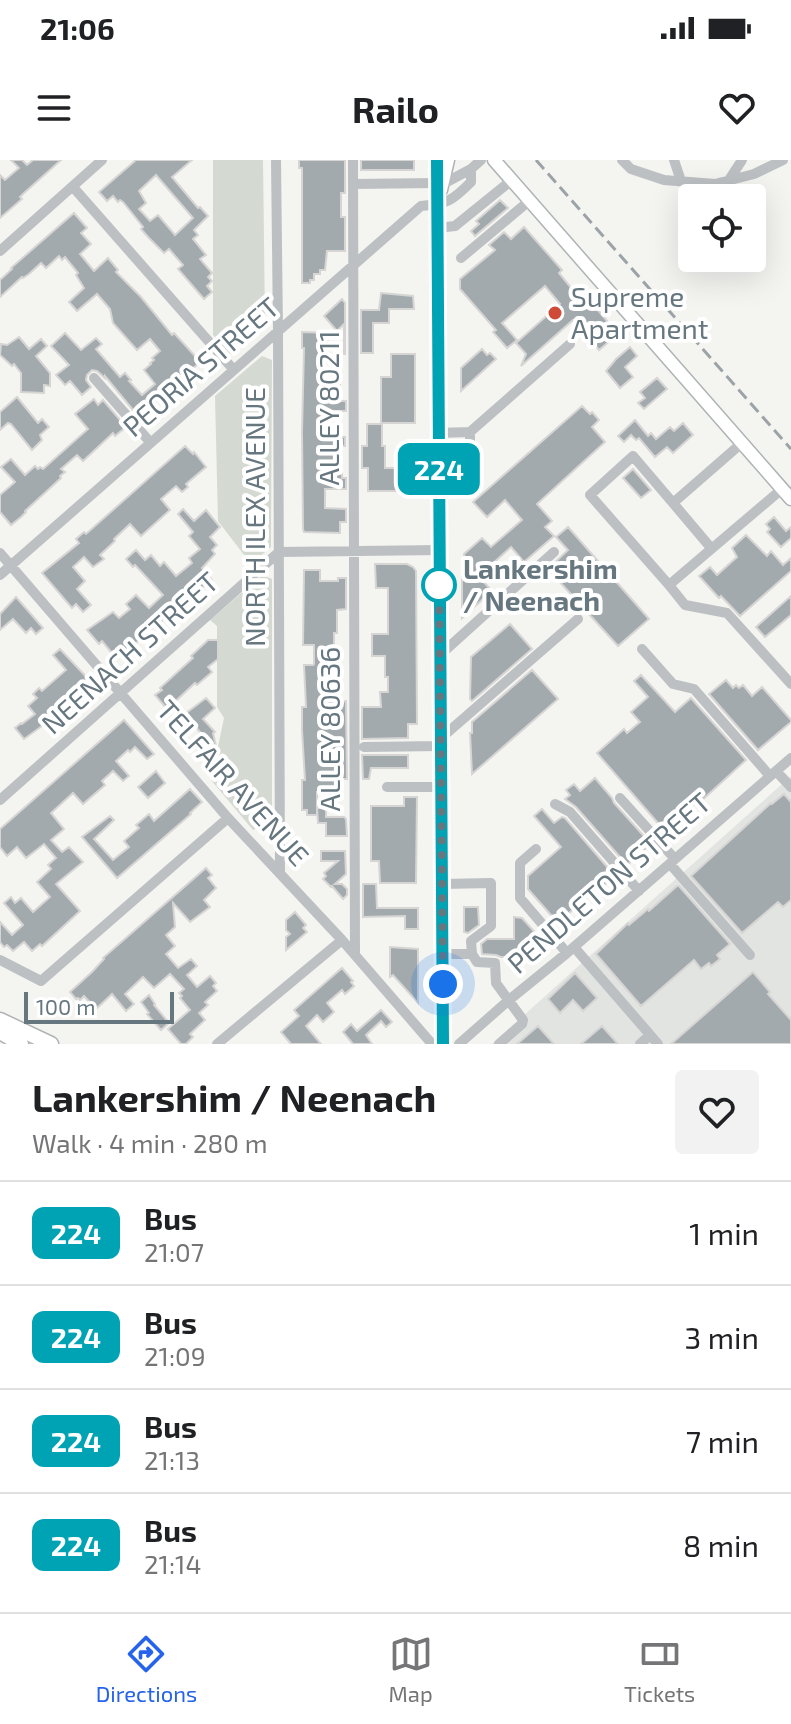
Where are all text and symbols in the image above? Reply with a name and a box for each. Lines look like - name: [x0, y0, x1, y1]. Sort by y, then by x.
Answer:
- text: 21:06: [40, 10, 115, 46]
- icon: menu: [32, 86, 76, 130]
- icon: heart: [715, 86, 759, 130]
- text: Railo: [352, 87, 439, 130]
- map controls: [678, 184, 766, 272]
- button: locate: [678, 184, 766, 272]
- place label: Supreme Apartment: [571, 279, 708, 345]
- street label: PEORIA STREET: [116, 289, 285, 443]
- marker: Supreme Apartment: [546, 304, 564, 322]
- street label: ALLEY 80211: [311, 330, 345, 486]
- street label: NORTH ILEX AVENUE: [237, 387, 271, 647]
- line badge: 224: [393, 443, 485, 495]
- text: 224: [414, 452, 464, 486]
- place label: Lankershim / Neenach: [463, 551, 618, 617]
- street label: NEENACH STREET: [34, 564, 225, 740]
- marker: Lankershim / Neenach: [422, 568, 456, 602]
- street label: ALLEY 80636: [312, 647, 346, 811]
- street label: TELFAIR AVENUE: [151, 693, 317, 872]
- street label: PENDLETON STREET: [500, 785, 717, 980]
- your location: [423, 964, 463, 1004]
- scale bar: [24, 988, 174, 1024]
- text: 100 m: [36, 993, 95, 1019]
- button: heart: [675, 1070, 759, 1154]
- text: Lankershim / Neenach: [32, 1074, 436, 1120]
- text: Walk · 4 min · 280 m: [32, 1127, 268, 1158]
- text: Bus: [144, 1200, 197, 1236]
- text: 1 min: [689, 1215, 759, 1251]
- text: 224: [51, 1216, 101, 1250]
- text: 21:07: [144, 1236, 204, 1267]
- text: Bus: [144, 1304, 197, 1340]
- text: 3 min: [684, 1319, 759, 1355]
- text: 224: [51, 1320, 101, 1354]
- text: 21:09: [144, 1340, 206, 1371]
- text: Bus: [144, 1408, 197, 1444]
- text: 7 min: [686, 1423, 759, 1459]
- text: 224: [51, 1424, 101, 1458]
- text: 21:13: [144, 1444, 200, 1475]
- text: Bus: [144, 1512, 197, 1548]
- text: 8 min: [683, 1527, 759, 1563]
- text: 224: [51, 1528, 101, 1562]
- text: 21:14: [144, 1548, 201, 1579]
- tab: Directions: [96, 1632, 197, 1706]
- tab: Map: [389, 1632, 433, 1706]
- tab: Tickets: [624, 1632, 695, 1706]

